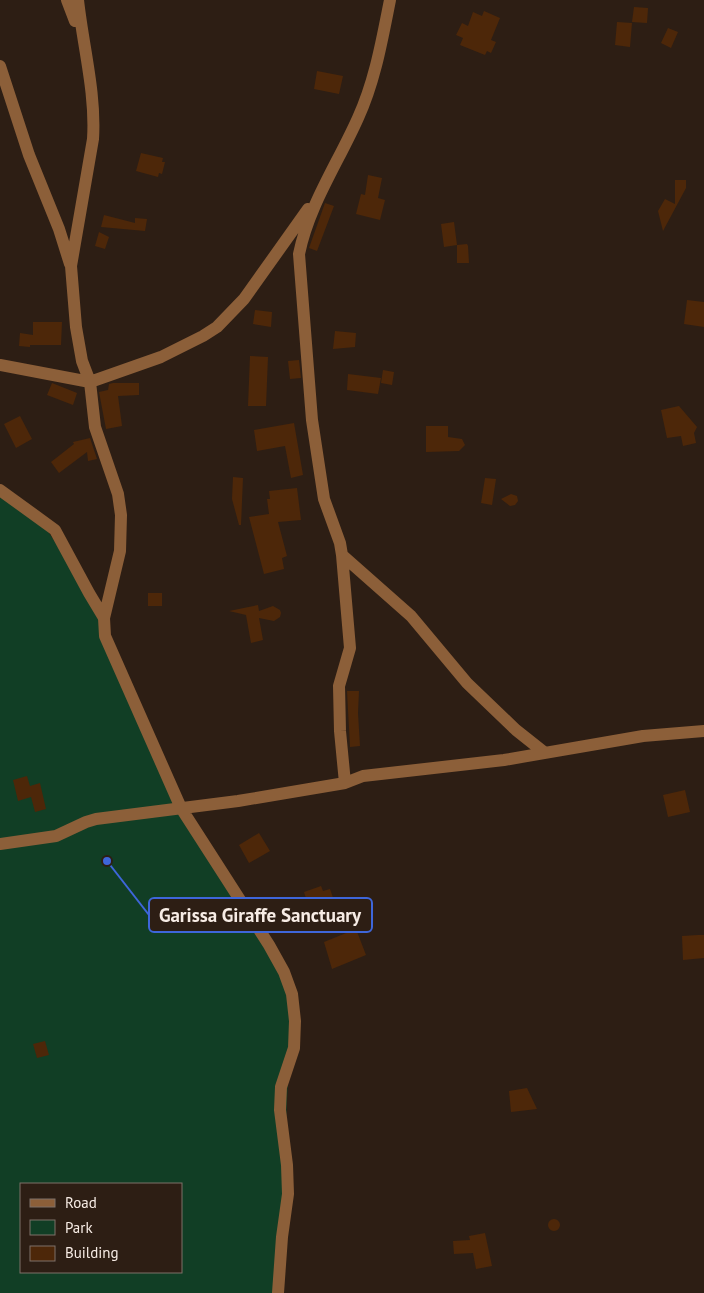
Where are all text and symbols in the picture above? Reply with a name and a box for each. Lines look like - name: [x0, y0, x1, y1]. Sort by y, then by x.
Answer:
- callout: Garissa Giraffe Sanctuary: [149, 898, 372, 932]
- text: Garissa Giraffe Sanctuary: [159, 903, 362, 927]
- legend: [20, 1183, 182, 1273]
- text: Road: [65, 1193, 97, 1212]
- text: Park: [65, 1218, 93, 1237]
- text: Building: [65, 1243, 119, 1262]

